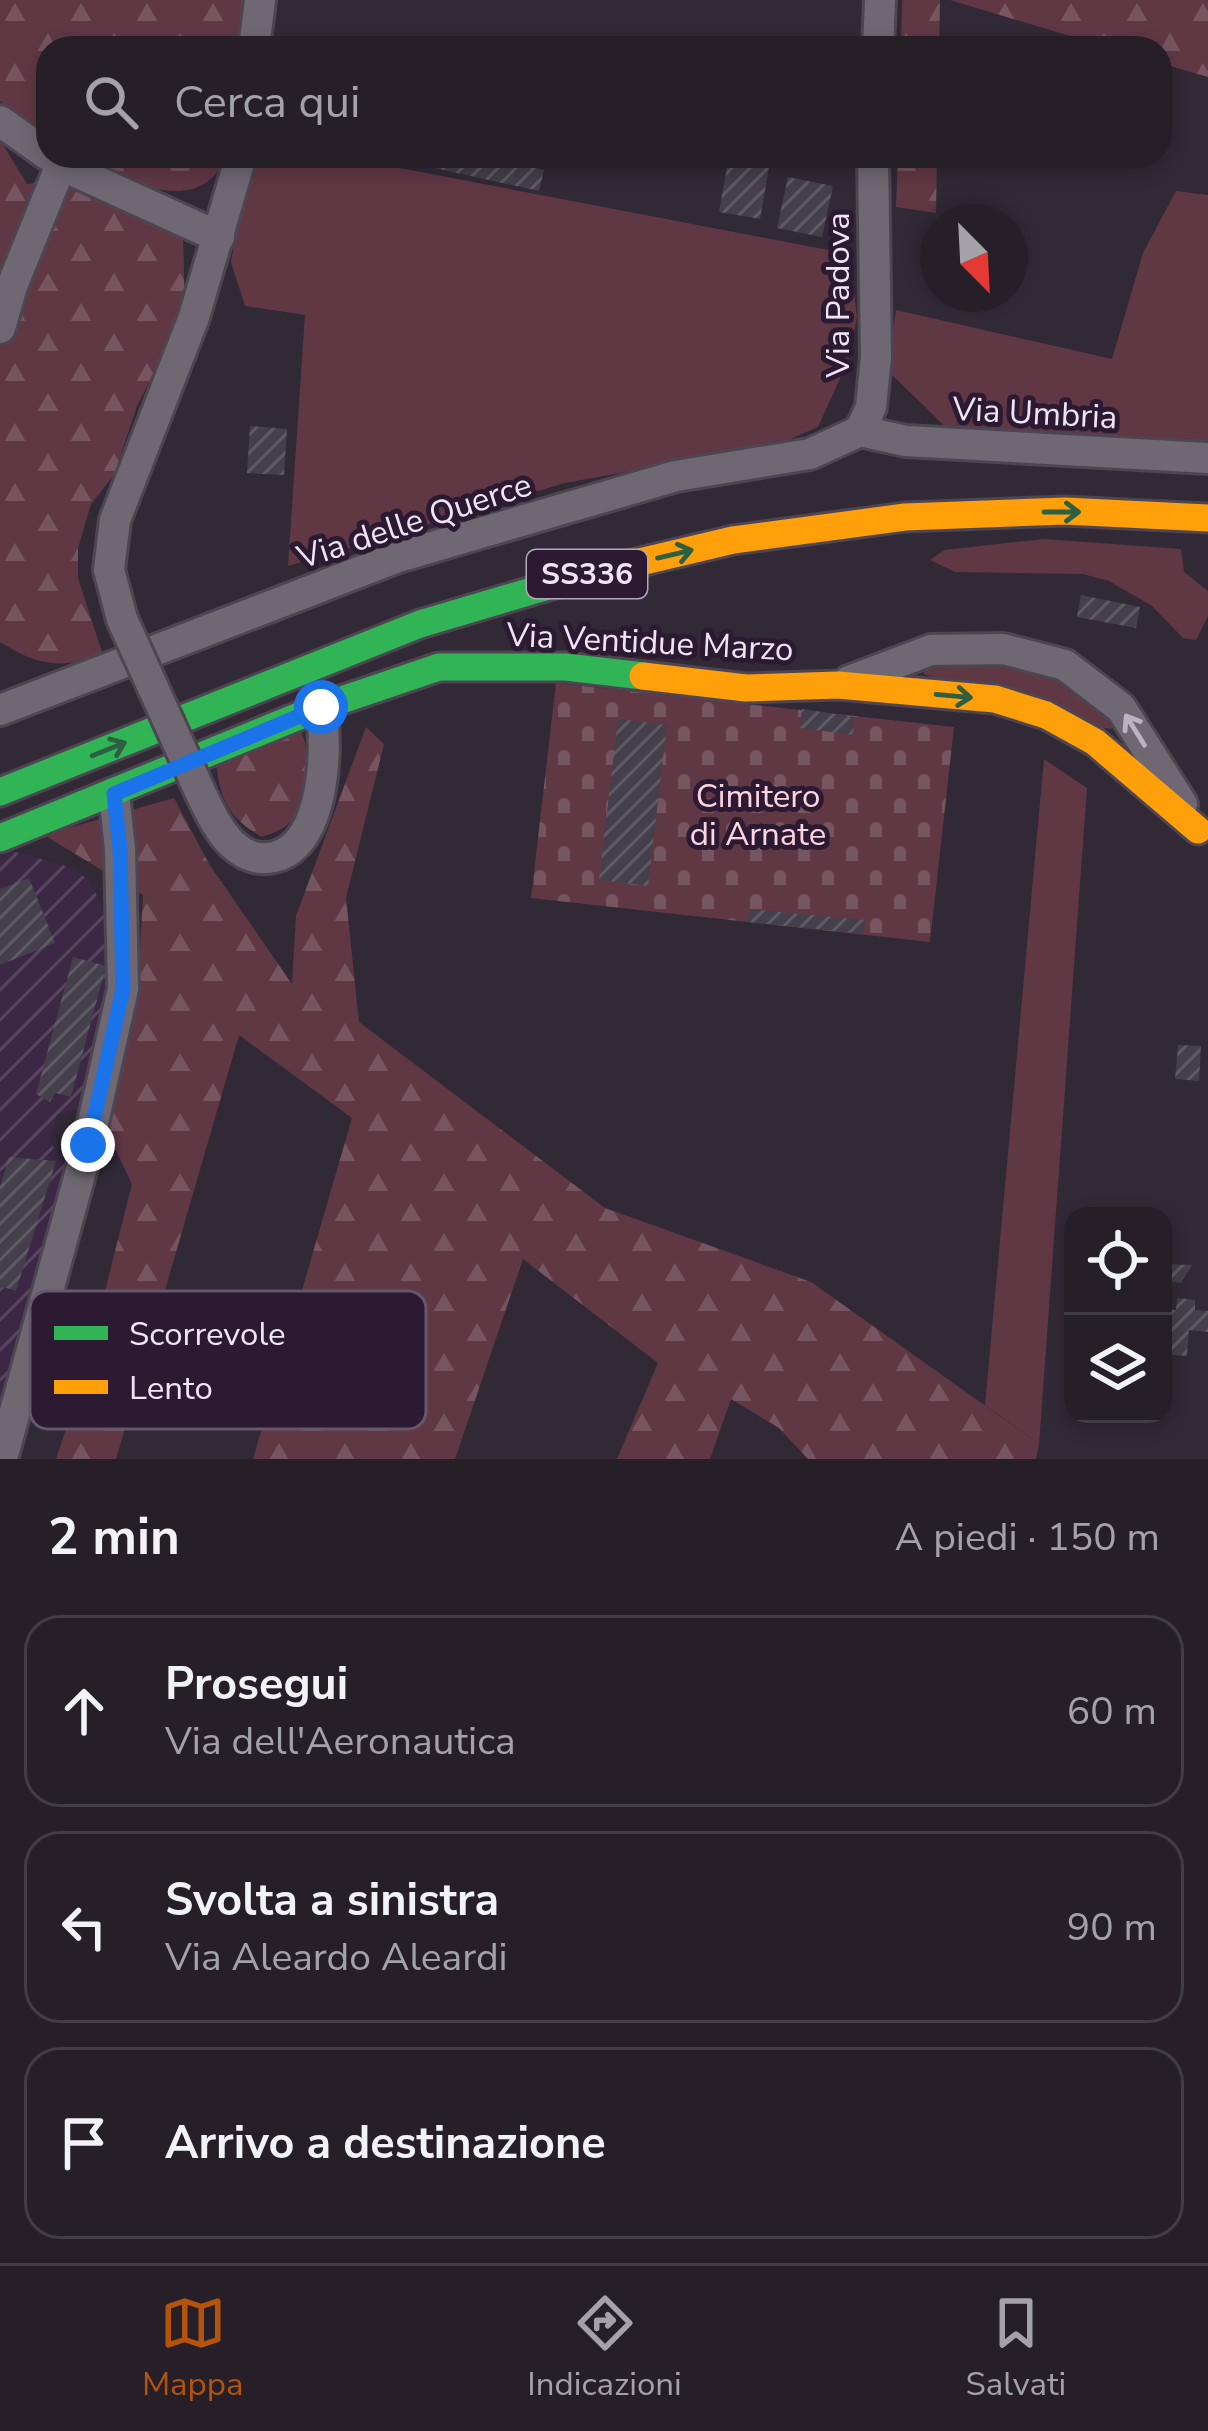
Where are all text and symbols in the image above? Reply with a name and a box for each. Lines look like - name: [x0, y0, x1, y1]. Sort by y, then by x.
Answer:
- search box: [36, 36, 1172, 168]
- icon: search: [78, 69, 144, 135]
- text: Cerca qui: [174, 72, 360, 133]
- north arrow: [920, 204, 1028, 312]
- street label: Via Padova: [816, 212, 861, 379]
- street label: Via Umbria: [950, 387, 1118, 440]
- street label: Via delle Querce: [291, 462, 537, 581]
- one-way arrow: [1042, 501, 1081, 523]
- one-way arrow: [655, 541, 693, 564]
- road number: SS336: [527, 550, 647, 598]
- street label: Via Ventidue Marzo: [504, 612, 795, 672]
- route start: [294, 680, 348, 734]
- one-way arrow: [934, 685, 973, 708]
- one-way arrow: [1123, 714, 1148, 748]
- one-way arrow: [89, 736, 126, 758]
- park label: Cimitero di Arnate: [690, 774, 826, 857]
- route end: [61, 1118, 115, 1172]
- map controls: [1064, 1207, 1172, 1423]
- button: locate: [1064, 1207, 1172, 1315]
- legend: [30, 1291, 426, 1429]
- text: Scorrevole: [129, 1312, 286, 1357]
- button: layers: [1064, 1315, 1172, 1423]
- text: Lento: [129, 1366, 213, 1411]
- text: 2 min: [48, 1502, 180, 1572]
- text: A piedi · 150 m: [895, 1511, 1160, 1564]
- text: Prosegui: [165, 1654, 348, 1715]
- icon: ahead: [51, 1678, 117, 1744]
- text: 60 m: [1067, 1685, 1157, 1738]
- text: Via dell'Aeronautica: [165, 1715, 516, 1768]
- text: Svolta a sinistra: [165, 1870, 499, 1931]
- icon: left: [51, 1894, 117, 1960]
- text: 90 m: [1067, 1901, 1157, 1954]
- text: Via Aleardo Aleardi: [165, 1931, 508, 1984]
- icon: arrive: [51, 2110, 117, 2176]
- text: Arrivo a destinazione: [165, 2113, 606, 2174]
- tab: Mappa: [142, 2290, 244, 2407]
- tab: Indicazioni: [527, 2290, 682, 2407]
- tab: Salvati: [966, 2290, 1066, 2407]

